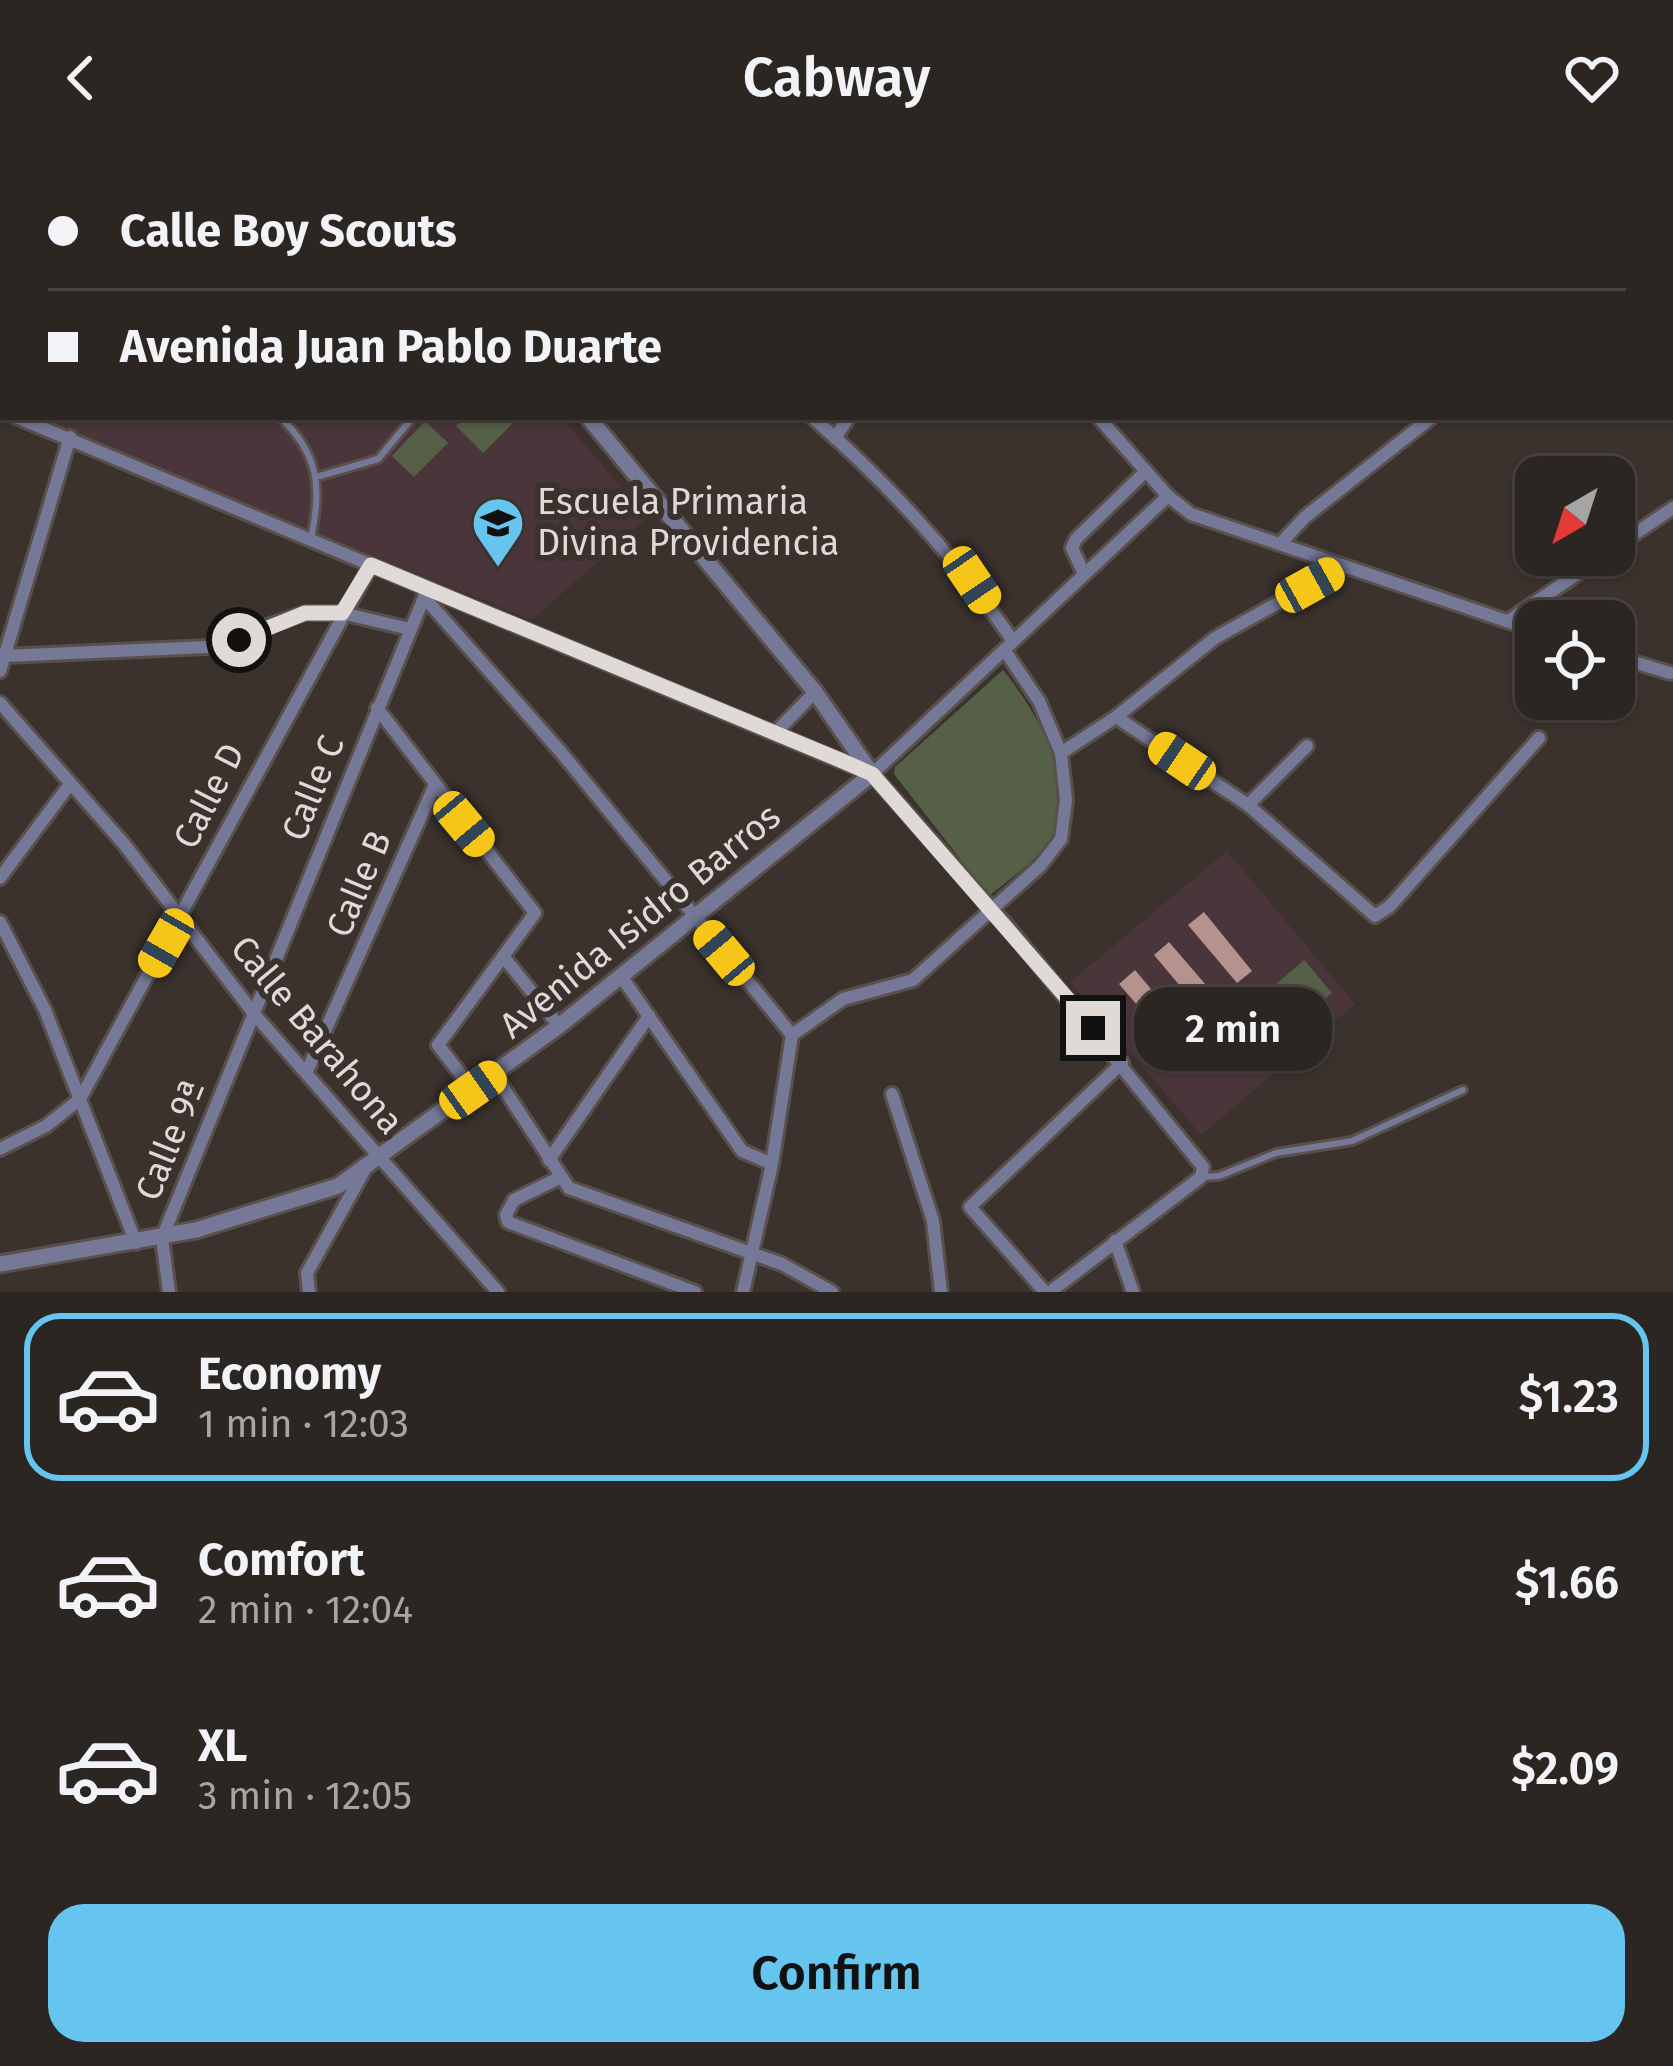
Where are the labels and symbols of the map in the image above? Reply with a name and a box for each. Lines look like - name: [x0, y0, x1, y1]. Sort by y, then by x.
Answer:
- north arrow: [1515, 456, 1635, 576]
- place label: Escuela Primaria Divina Providencia: [537, 480, 839, 565]
- school or university icon: Escuela Primaria Divina Providencia: [470, 495, 526, 569]
- car: [937, 540, 1007, 620]
- car: [1270, 552, 1350, 618]
- route start: [212, 613, 266, 667]
- car: [1142, 726, 1222, 796]
- street label: Calle C: [272, 729, 354, 847]
- street label: Calle D: [164, 736, 254, 856]
- car: [427, 785, 501, 863]
- street label: Avenida Isidro Barros: [491, 794, 789, 1048]
- street label: Calle B: [317, 824, 401, 944]
- car: [132, 903, 200, 983]
- car: [687, 914, 761, 992]
- street label: Calle Barahona: [221, 927, 413, 1143]
- callout: 2 min: [1135, 986, 1333, 1070]
- route end: [1066, 1001, 1120, 1055]
- car: [433, 1055, 513, 1125]
- street label: Calle 9ª: [126, 1073, 214, 1207]

